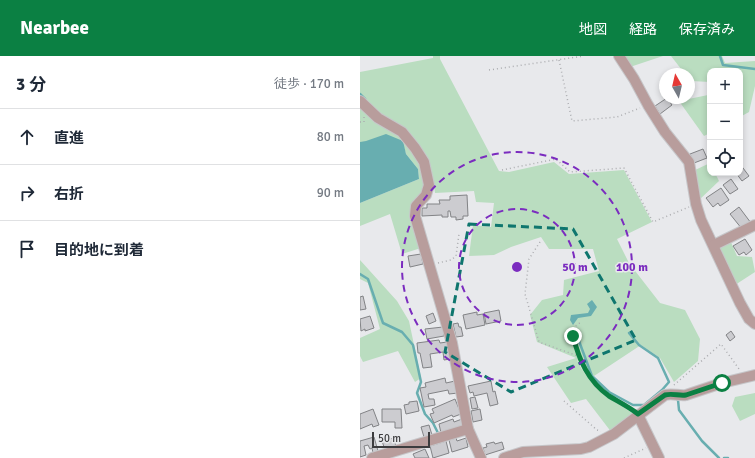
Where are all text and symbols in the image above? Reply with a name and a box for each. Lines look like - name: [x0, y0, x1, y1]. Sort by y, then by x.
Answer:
- text: Nearbee: [20, 16, 89, 40]
- text: 地図: [579, 21, 607, 38]
- text: 経路: [629, 21, 657, 38]
- text: 保存済み: [679, 21, 735, 38]
- north arrow: [659, 68, 695, 104]
- map controls: [707, 68, 743, 176]
- button: +: [707, 68, 743, 104]
- text: 3 分: [16, 74, 46, 95]
- text: 徒歩 · 170 m: [274, 76, 344, 92]
- button: −: [707, 104, 743, 140]
- icon: ahead: [16, 126, 38, 148]
- text: 直進: [54, 129, 84, 147]
- text: 80 m: [317, 129, 344, 145]
- button: locate: [707, 140, 743, 176]
- icon: right: [16, 182, 38, 204]
- text: 右折: [54, 185, 84, 203]
- text: 90 m: [317, 185, 344, 201]
- icon: arrive: [16, 238, 38, 260]
- text: 目的地に到着: [54, 241, 144, 259]
- centre of rings: [510, 260, 524, 274]
- text: 50 m: [562, 260, 588, 275]
- text: 100 m: [616, 260, 648, 275]
- route end: [564, 327, 582, 345]
- route start: [713, 374, 731, 392]
- scale bar: [372, 430, 430, 449]
- text: 50 m: [378, 432, 401, 445]

